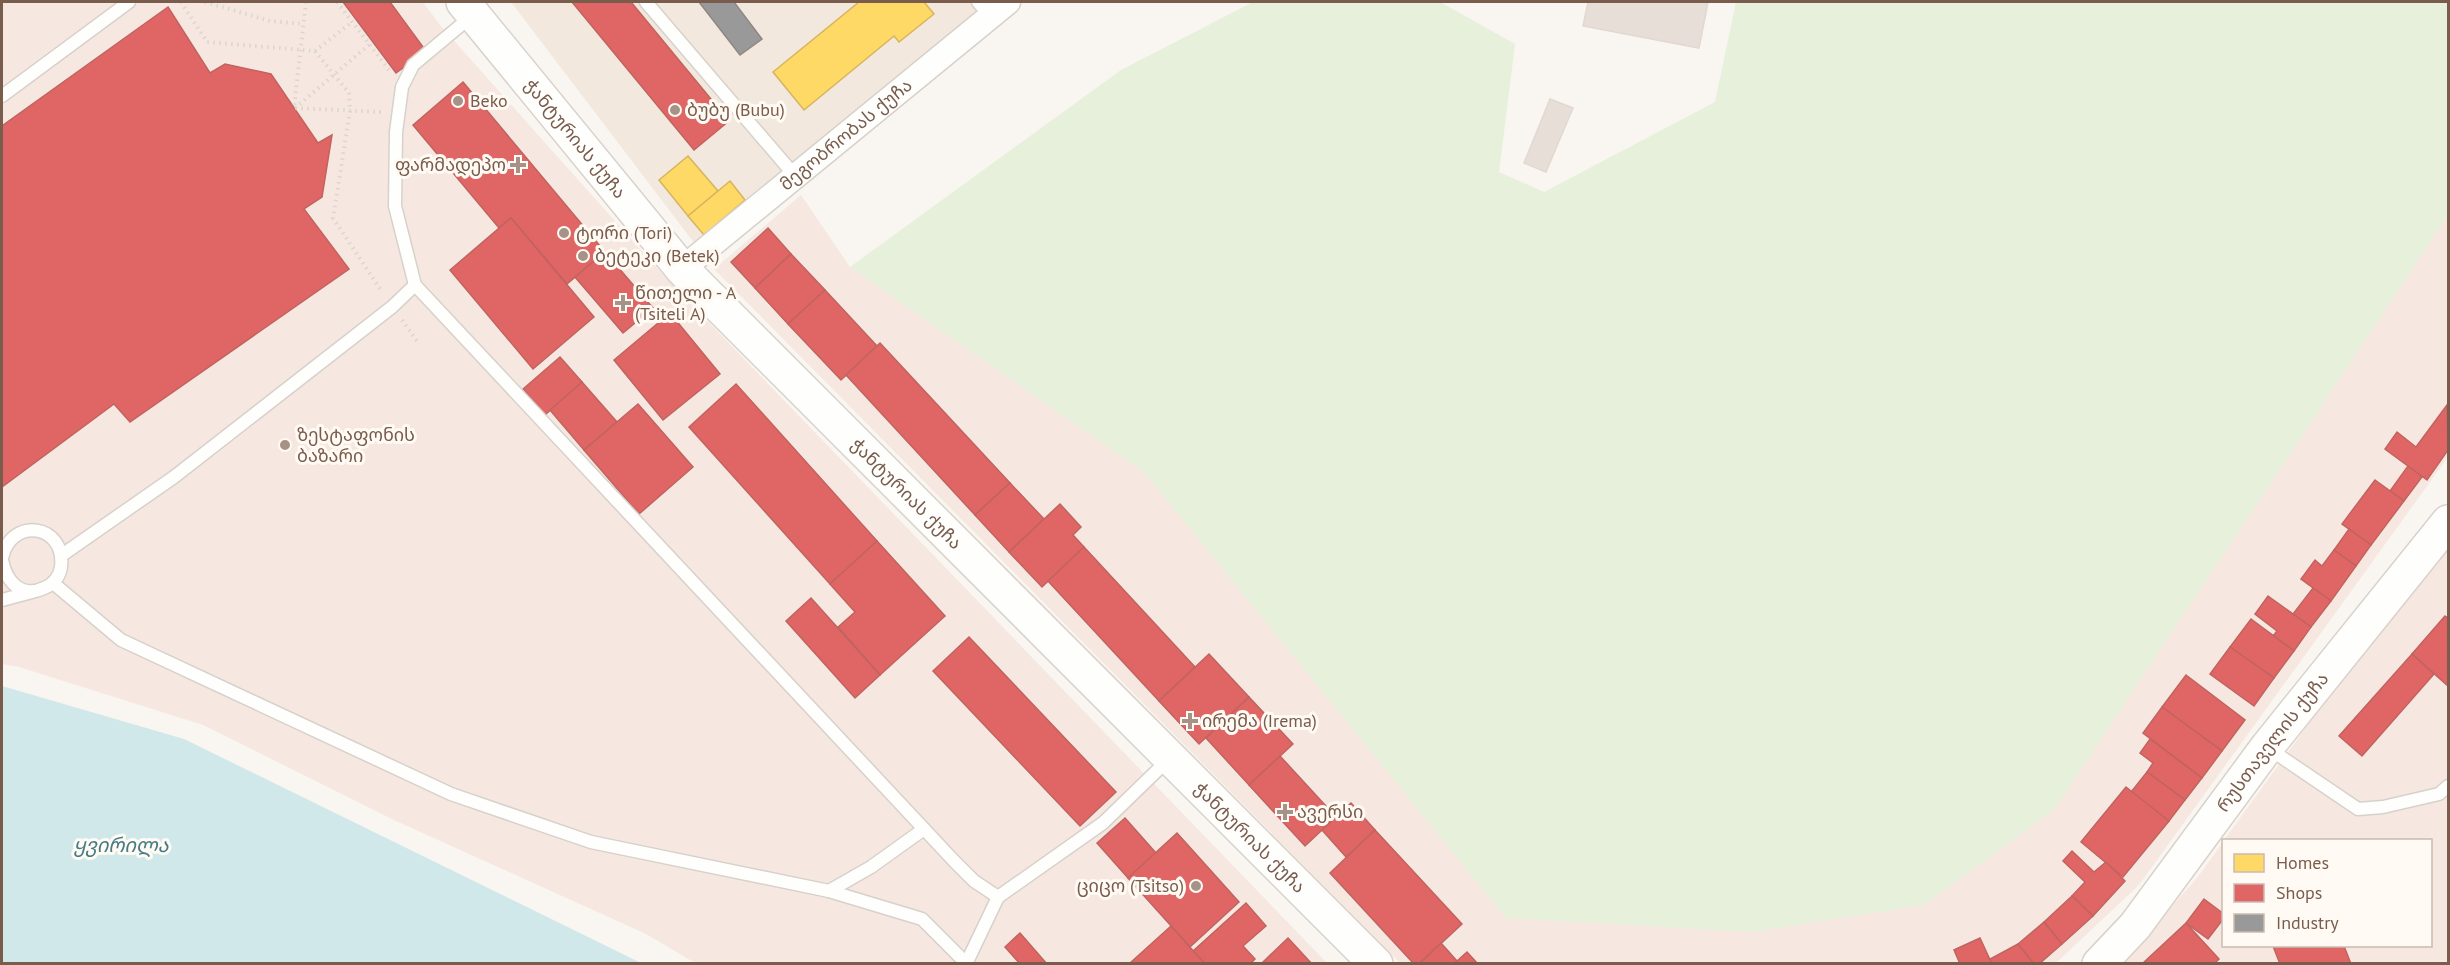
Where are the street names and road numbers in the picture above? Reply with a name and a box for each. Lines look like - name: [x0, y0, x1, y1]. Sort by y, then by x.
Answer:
- street label: მეგობრობას ქუჩა: [775, 73, 917, 195]
- street label: ჭანტურიას ქუჩა: [520, 74, 632, 203]
- street label: ჭანტურიას ქუჩა: [846, 433, 967, 554]
- street label: რუსთაველის ქუჩა: [2211, 668, 2333, 816]
- street label: ჭანტურიას ქუჩა: [1190, 777, 1311, 898]

